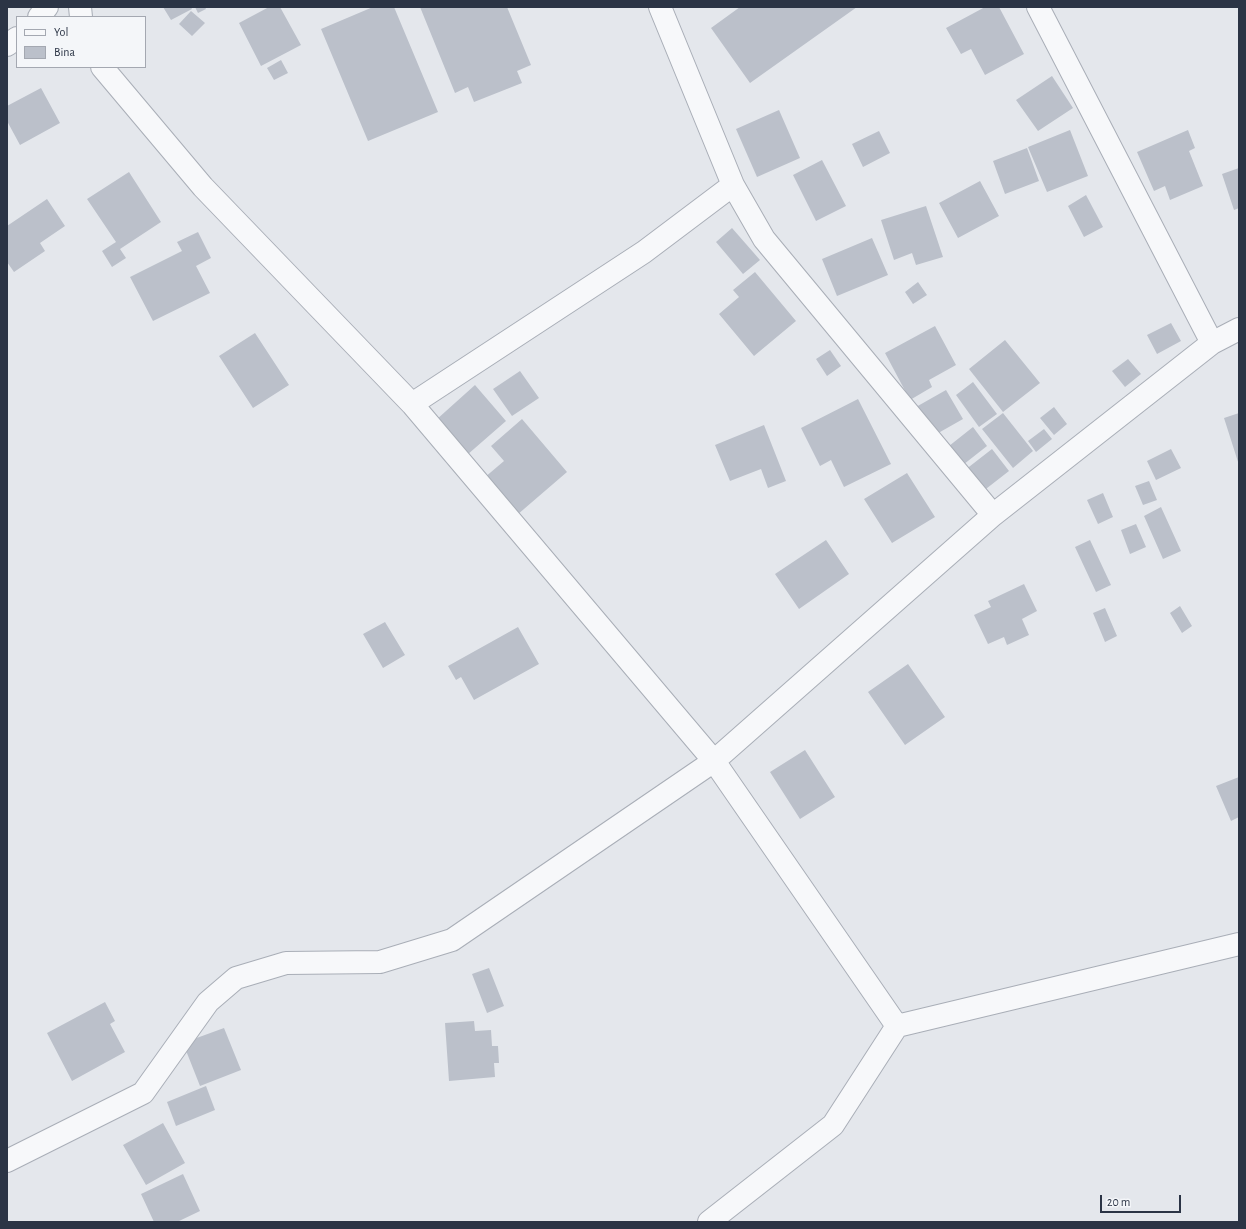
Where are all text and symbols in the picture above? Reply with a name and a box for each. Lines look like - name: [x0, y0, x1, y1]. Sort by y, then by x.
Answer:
- legend: [16, 16, 146, 68]
- text: Yol: [54, 26, 68, 38]
- text: Bina: [54, 46, 75, 58]
- scale bar: [1102, 1187, 1183, 1213]
- text: 20 m: [1107, 1196, 1130, 1208]

